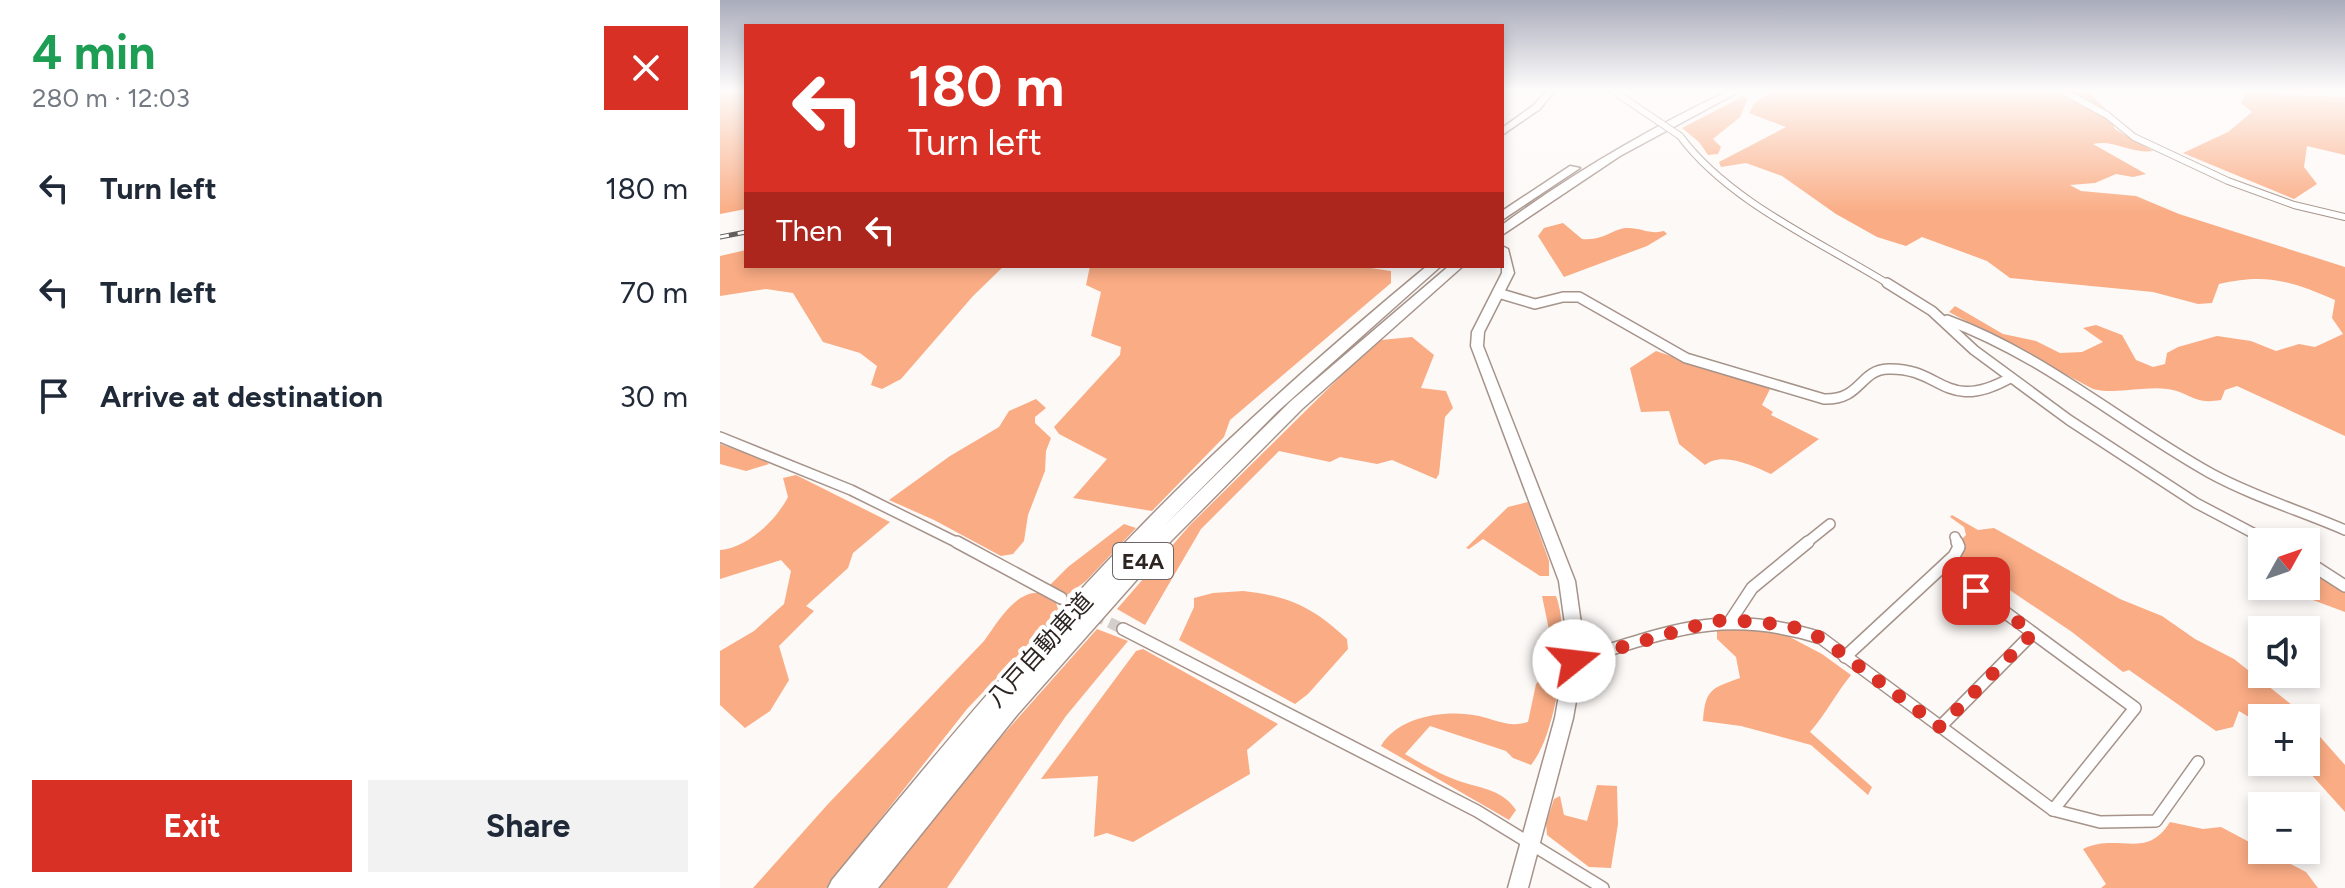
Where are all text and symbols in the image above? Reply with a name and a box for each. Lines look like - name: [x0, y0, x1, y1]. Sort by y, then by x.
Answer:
- text: 4 min: [32, 23, 156, 81]
- button: close: [604, 26, 688, 110]
- text: 180 m: [908, 53, 1064, 120]
- icon: left: [776, 56, 880, 160]
- text: 280 m · 12:03: [32, 82, 190, 114]
- text: Turn left: [908, 121, 1042, 164]
- icon: left: [32, 166, 76, 210]
- text: Turn left: [100, 170, 217, 207]
- text: 180 m: [605, 170, 688, 207]
- icon: left: [858, 208, 902, 252]
- text: Then: [776, 212, 842, 249]
- icon: left: [32, 270, 76, 314]
- text: Turn left: [100, 274, 217, 311]
- text: 70 m: [620, 274, 688, 311]
- icon: arrive: [32, 374, 76, 418]
- text: Arrive at destination: [100, 378, 383, 415]
- text: 30 m: [620, 378, 688, 415]
- north arrow: [2248, 528, 2320, 600]
- map controls: [2248, 528, 2320, 864]
- road number: E4A: [1113, 543, 1173, 579]
- pin: [1942, 557, 2010, 625]
- icon: arrive: [1954, 569, 1998, 613]
- street label: 八戸自動車道: [981, 586, 1099, 713]
- button: sound: [2248, 616, 2320, 688]
- position arrow: [1532, 619, 1616, 703]
- button: +: [2248, 704, 2320, 776]
- button: Exit: [32, 780, 352, 872]
- button: Share: [368, 780, 688, 872]
- button: −: [2248, 792, 2320, 864]

